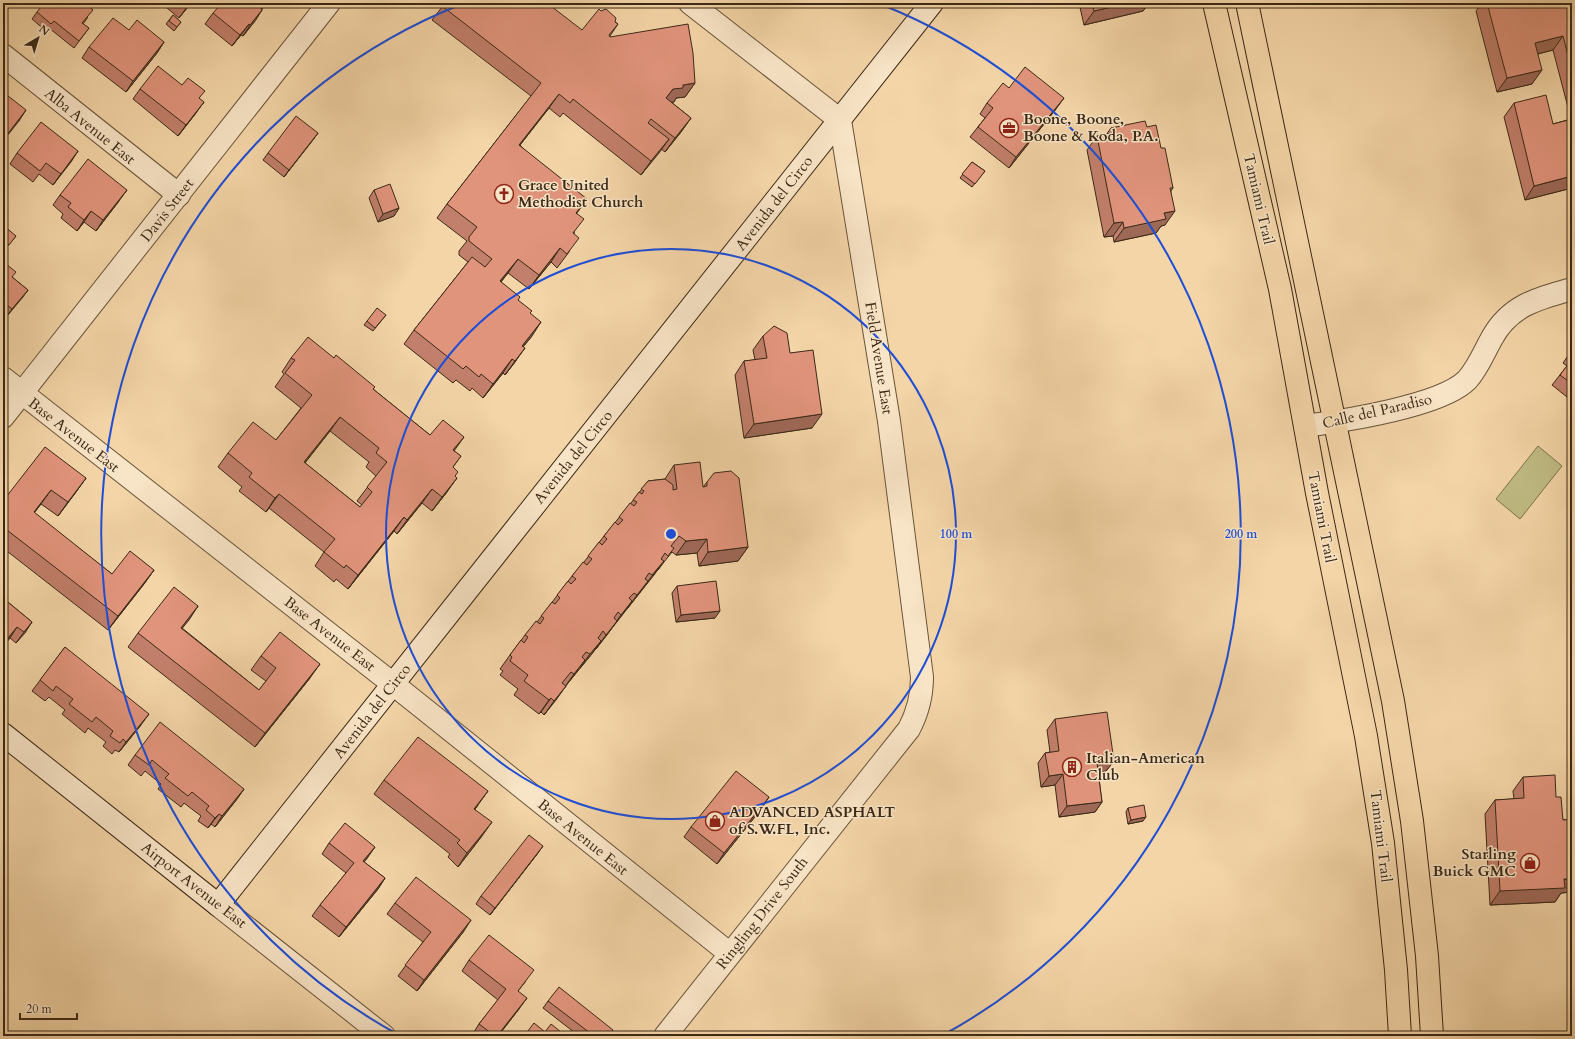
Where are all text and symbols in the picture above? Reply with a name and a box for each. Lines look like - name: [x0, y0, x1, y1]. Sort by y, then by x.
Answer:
- north arrow: [18, 18, 58, 58]
- text: N: [35, 22, 53, 40]
- street label: Alba Avenue East: [40, 83, 140, 169]
- place label: Boone, Boone, Boone & Koda, P.A.: [1023, 109, 1158, 146]
- office icon: Boone, Boone, Boone & Koda, P.A.: [998, 117, 1020, 139]
- street label: Avenida del Circo: [731, 152, 817, 254]
- street label: Tamiami Trail: [1239, 152, 1279, 247]
- street label: Davis Street: [136, 174, 198, 246]
- place label: Grace United Methodist Church: [518, 175, 644, 212]
- church icon: Grace United Methodist Church: [493, 183, 515, 205]
- street label: Field Avenue East: [860, 300, 898, 416]
- street label: Calle del Paradiso: [1320, 389, 1434, 433]
- street label: Base Avenue East: [24, 393, 124, 477]
- street label: Avenida del Circo: [529, 406, 617, 508]
- street label: Tamiami Trail: [1303, 470, 1341, 565]
- text: 100 m: [940, 526, 973, 542]
- text: 200 m: [1225, 526, 1258, 542]
- centre of rings: [664, 527, 678, 541]
- street label: Base Avenue East: [280, 592, 380, 676]
- street label: Avenida del Circo: [329, 660, 415, 762]
- place label: Italian-American Club: [1086, 748, 1205, 785]
- building icon: Italian-American Club: [1061, 756, 1083, 778]
- street label: Tamiami Trail: [1365, 789, 1397, 883]
- street label: Base Avenue East: [534, 794, 633, 880]
- place label: ADVANCED ASPHALT of S.W.FL, Inc.: [729, 802, 895, 839]
- shop icon: ADVANCED ASPHALT of S.W.FL, Inc.: [704, 810, 726, 832]
- street label: Airport Avenue East: [137, 837, 251, 933]
- place label: Starling Buick GMC: [1433, 844, 1516, 881]
- street label: Ringling Drive South: [712, 852, 813, 973]
- shop icon: Starling Buick GMC: [1519, 852, 1541, 874]
- scale bar: [20, 995, 77, 1021]
- text: 20 m: [26, 1001, 53, 1017]

